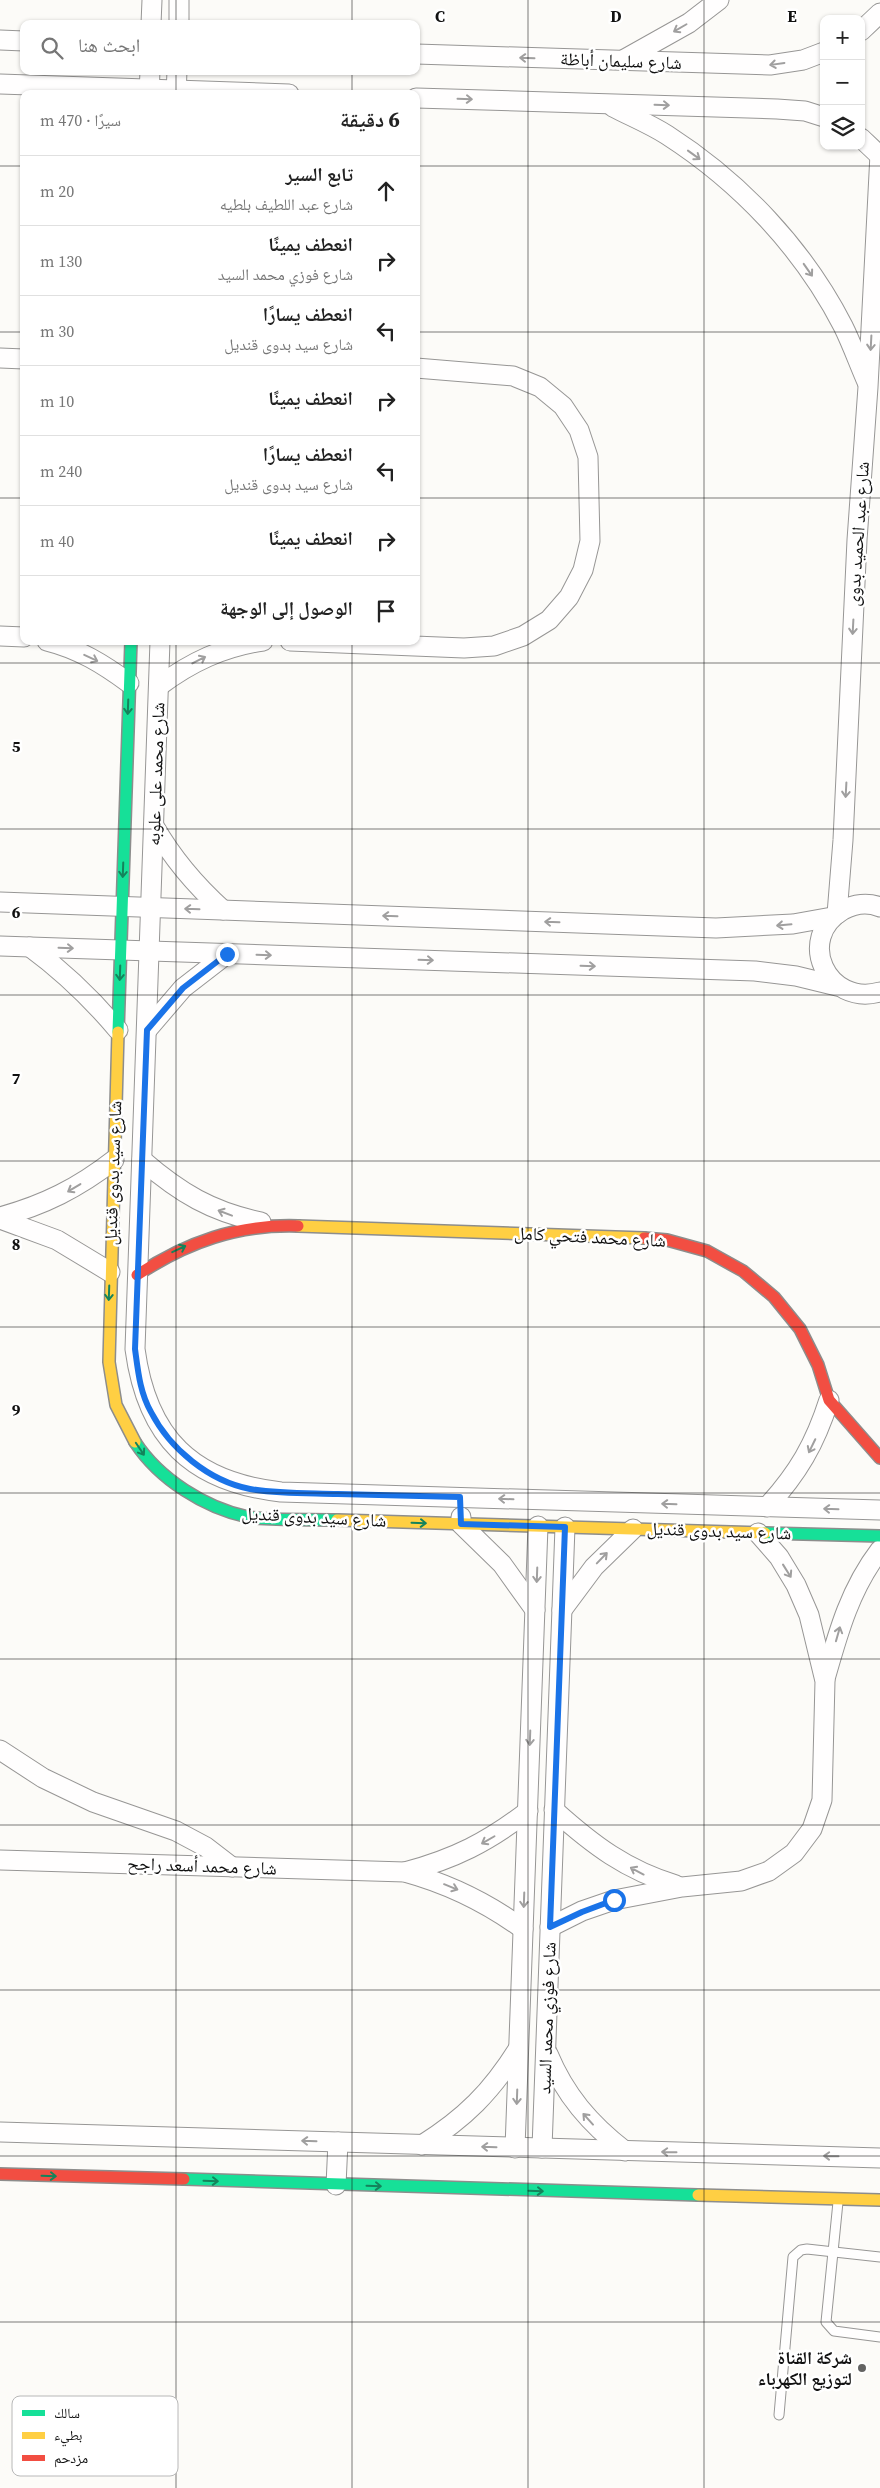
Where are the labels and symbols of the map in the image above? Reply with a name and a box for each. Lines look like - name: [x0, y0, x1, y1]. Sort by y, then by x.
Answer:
- text: C: [435, 5, 445, 27]
- text: D: [610, 5, 622, 27]
- text: E: [787, 5, 797, 27]
- one-way arrow: [672, 23, 687, 33]
- street label: شارع سليمان أباظة: [560, 46, 682, 75]
- one-way arrow: [519, 53, 535, 62]
- one-way arrow: [769, 59, 785, 69]
- one-way arrow: [457, 95, 473, 104]
- one-way arrow: [654, 101, 670, 110]
- one-way arrow: [687, 150, 701, 160]
- one-way arrow: [803, 262, 813, 276]
- one-way arrow: [866, 335, 875, 351]
- street label: شارع عبد الحميد بدوى: [840, 461, 875, 607]
- one-way arrow: [848, 619, 858, 635]
- one-way arrow: [83, 653, 98, 663]
- one-way arrow: [191, 655, 206, 664]
- one-way arrow: [124, 699, 133, 715]
- street label: شارع محمد على علوبه: [140, 702, 171, 846]
- text: 5: [12, 735, 21, 757]
- one-way arrow: [841, 781, 850, 797]
- one-way arrow: [118, 862, 128, 878]
- text: 6: [12, 901, 21, 923]
- one-way arrow: [184, 905, 200, 914]
- one-way arrow: [382, 912, 398, 921]
- one-way arrow: [544, 918, 560, 927]
- one-way arrow: [777, 920, 793, 930]
- route end: [216, 943, 239, 966]
- one-way arrow: [58, 944, 74, 953]
- one-way arrow: [255, 950, 271, 960]
- one-way arrow: [418, 956, 434, 965]
- one-way arrow: [580, 961, 596, 970]
- one-way arrow: [115, 965, 124, 981]
- text: 7: [12, 1067, 21, 1089]
- street label: شارع سيد بدوى قنديل: [97, 1100, 128, 1246]
- one-way arrow: [67, 1183, 82, 1193]
- one-way arrow: [217, 1207, 232, 1216]
- street label: شارع محمد فتحي كامل: [513, 1220, 667, 1256]
- text: 8: [12, 1233, 20, 1255]
- one-way arrow: [171, 1244, 186, 1253]
- one-way arrow: [105, 1285, 114, 1301]
- text: 9: [12, 1399, 21, 1421]
- one-way arrow: [807, 1438, 816, 1453]
- one-way arrow: [135, 1441, 145, 1455]
- one-way arrow: [499, 1494, 515, 1503]
- one-way arrow: [661, 1499, 677, 1508]
- street label: شارع سيد بدوى قنديل: [241, 1500, 387, 1533]
- one-way arrow: [824, 1504, 840, 1513]
- street label: شارع سيد بدوى قنديل: [646, 1515, 792, 1546]
- one-way arrow: [410, 1518, 427, 1528]
- one-way arrow: [596, 1552, 608, 1565]
- one-way arrow: [782, 1564, 793, 1578]
- one-way arrow: [532, 1567, 541, 1583]
- one-way arrow: [833, 1626, 843, 1642]
- one-way arrow: [526, 1729, 535, 1745]
- one-way arrow: [482, 1835, 496, 1845]
- street label: شارع محمد أسعد راجح: [127, 1850, 277, 1881]
- one-way arrow: [630, 1865, 644, 1875]
- one-way arrow: [443, 1883, 458, 1892]
- route start: [603, 1889, 626, 1912]
- one-way arrow: [520, 1892, 529, 1908]
- street label: شارع فوزي محمد السيد: [531, 1942, 564, 2095]
- one-way arrow: [512, 2089, 522, 2105]
- one-way arrow: [582, 2113, 594, 2126]
- one-way arrow: [301, 2137, 317, 2146]
- one-way arrow: [481, 2142, 497, 2151]
- one-way arrow: [661, 2147, 678, 2157]
- one-way arrow: [824, 2152, 840, 2161]
- one-way arrow: [40, 2171, 56, 2181]
- one-way arrow: [203, 2177, 219, 2186]
- one-way arrow: [365, 2182, 381, 2191]
- one-way arrow: [528, 2186, 544, 2196]
- place label: شركة القناة لتوزيع الكهرباء: [757, 2345, 852, 2391]
- marker: شركة القناة لتوزيع الكهرباء: [856, 2362, 868, 2374]
- legend: [12, 2396, 178, 2476]
- text: سالك: [54, 2403, 80, 2423]
- text: بطيء: [54, 2425, 83, 2447]
- text: مزدحم: [54, 2448, 88, 2468]

